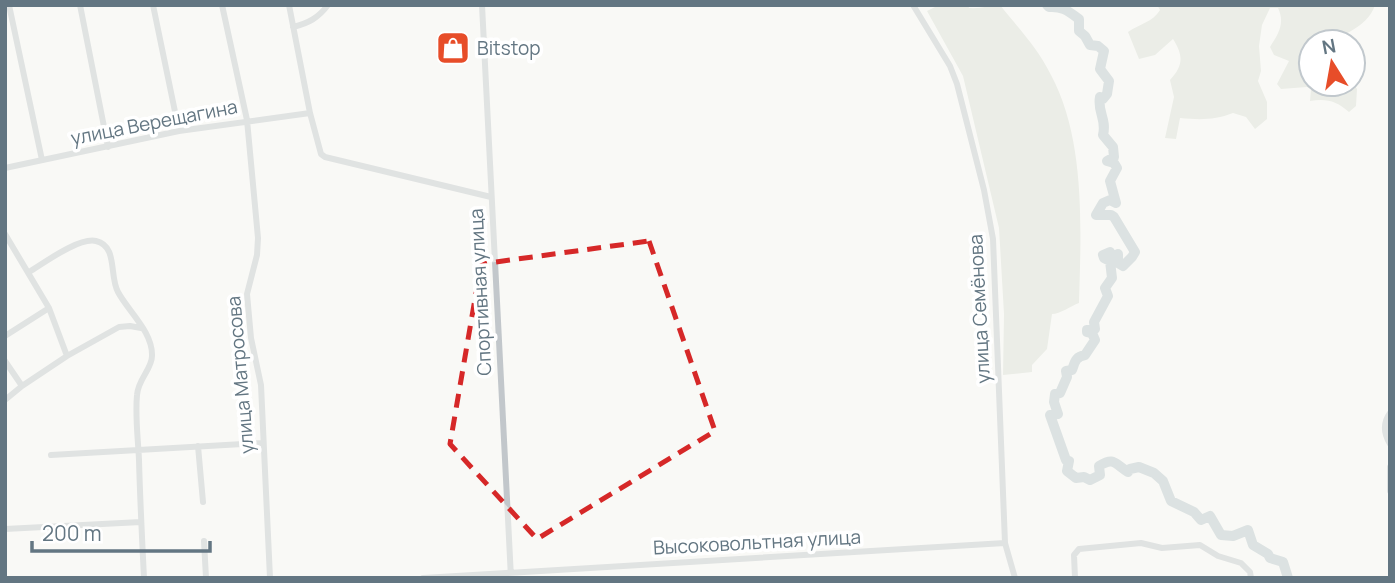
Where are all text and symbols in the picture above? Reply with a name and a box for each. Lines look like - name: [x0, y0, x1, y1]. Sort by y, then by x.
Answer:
- north arrow: [1297, 28, 1367, 98]
- shop icon: Bitstop: [434, 29, 472, 67]
- text: N: [1320, 32, 1338, 60]
- place label: Bitstop: [477, 35, 540, 61]
- street label: улица Верещагина: [68, 93, 240, 151]
- street label: Спортивная улица: [463, 208, 497, 376]
- street label: улица Семёнова: [962, 234, 996, 384]
- street label: улица Матросова: [220, 295, 260, 455]
- scale bar: [32, 510, 210, 554]
- text: 200 m: [42, 519, 102, 547]
- street label: Высоковольтная улица: [652, 524, 862, 560]

